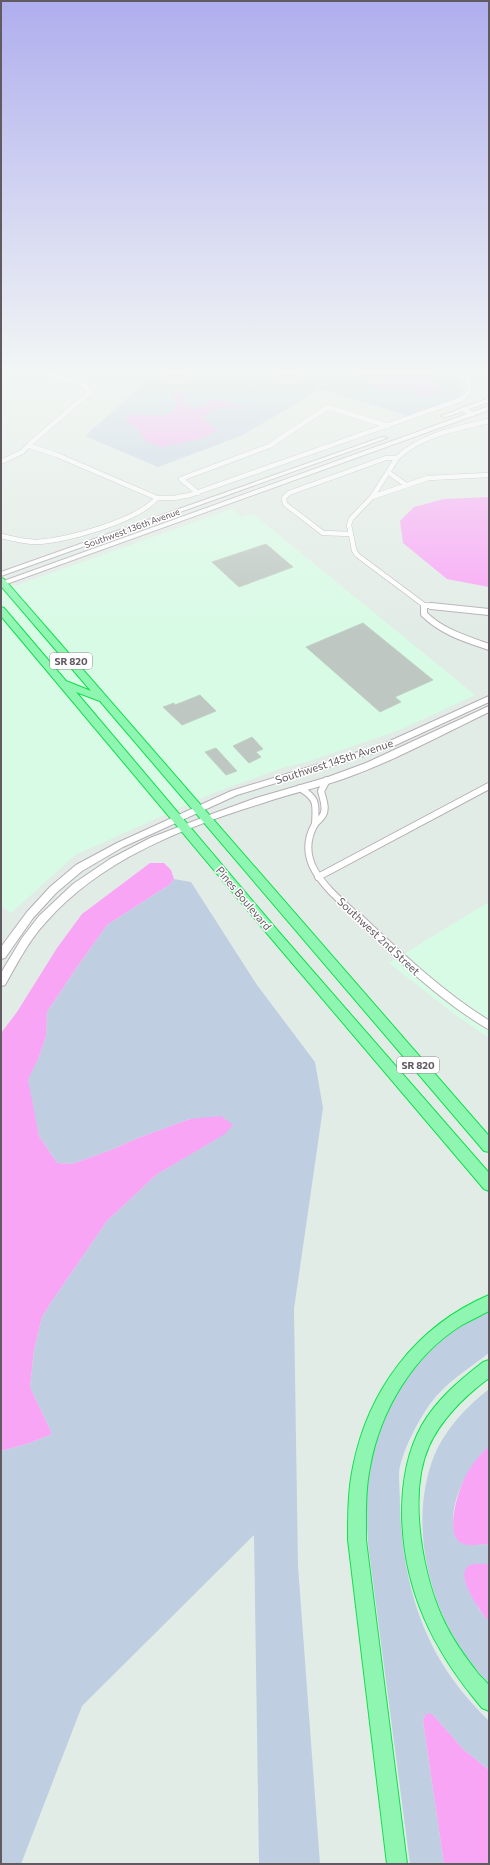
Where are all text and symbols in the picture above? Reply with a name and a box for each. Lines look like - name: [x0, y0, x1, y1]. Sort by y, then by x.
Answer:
- street label: Southwest 136th Avenue: [83, 506, 181, 550]
- road number: SR 820: [50, 653, 92, 669]
- street label: Southwest 145th Avenue: [273, 736, 395, 786]
- street label: Pines Boulevard: [214, 864, 274, 932]
- street label: Southwest 2nd Street: [335, 894, 423, 978]
- road number: SR 820: [397, 1057, 439, 1073]

